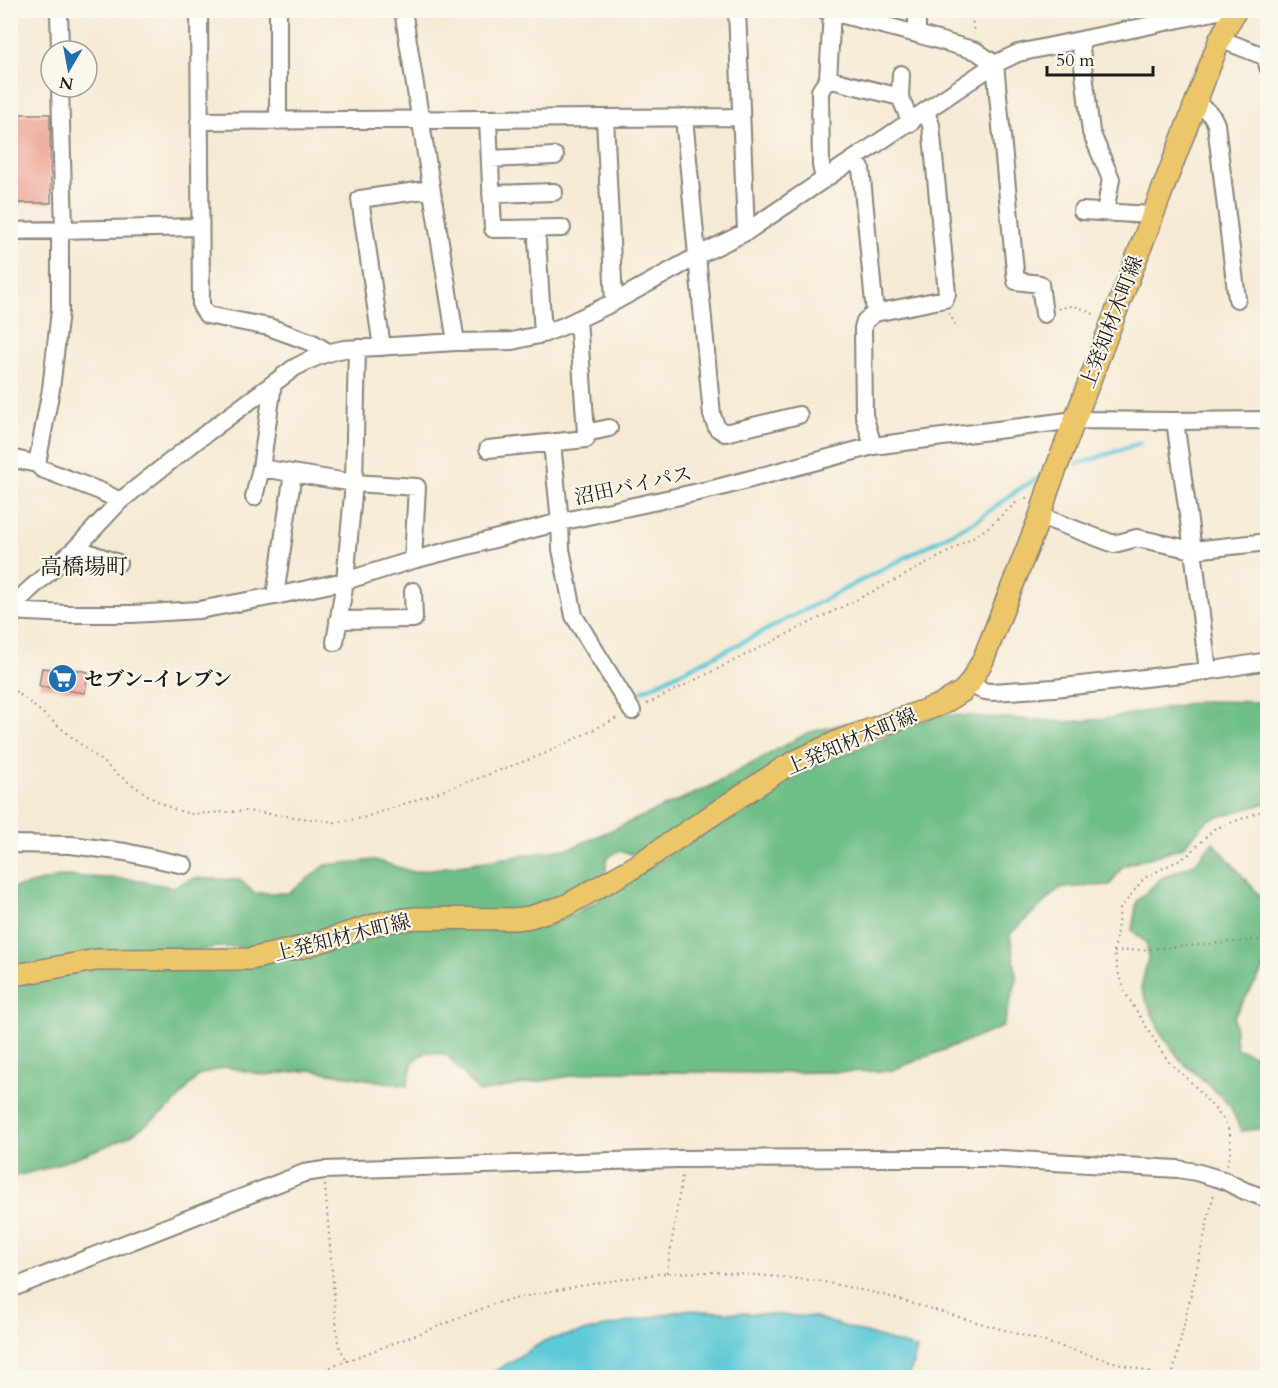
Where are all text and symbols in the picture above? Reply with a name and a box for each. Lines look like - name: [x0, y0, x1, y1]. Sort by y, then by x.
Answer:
- north arrow: [39, 39, 99, 99]
- scale bar: [1047, 39, 1154, 77]
- text: 50 m: [1056, 48, 1095, 73]
- text: N: [58, 71, 75, 95]
- street label: 上発知材木町線: [1074, 252, 1149, 392]
- street label: 沼田バイパス: [572, 460, 694, 511]
- district label: 高橋場町: [40, 552, 128, 582]
- supermarket icon: セブン-イレブン: [47, 663, 79, 695]
- place label: セブン-イレブン: [84, 666, 232, 693]
- street label: 上発知材木町線: [781, 702, 921, 781]
- street label: 上発知材木町線: [271, 907, 413, 968]

